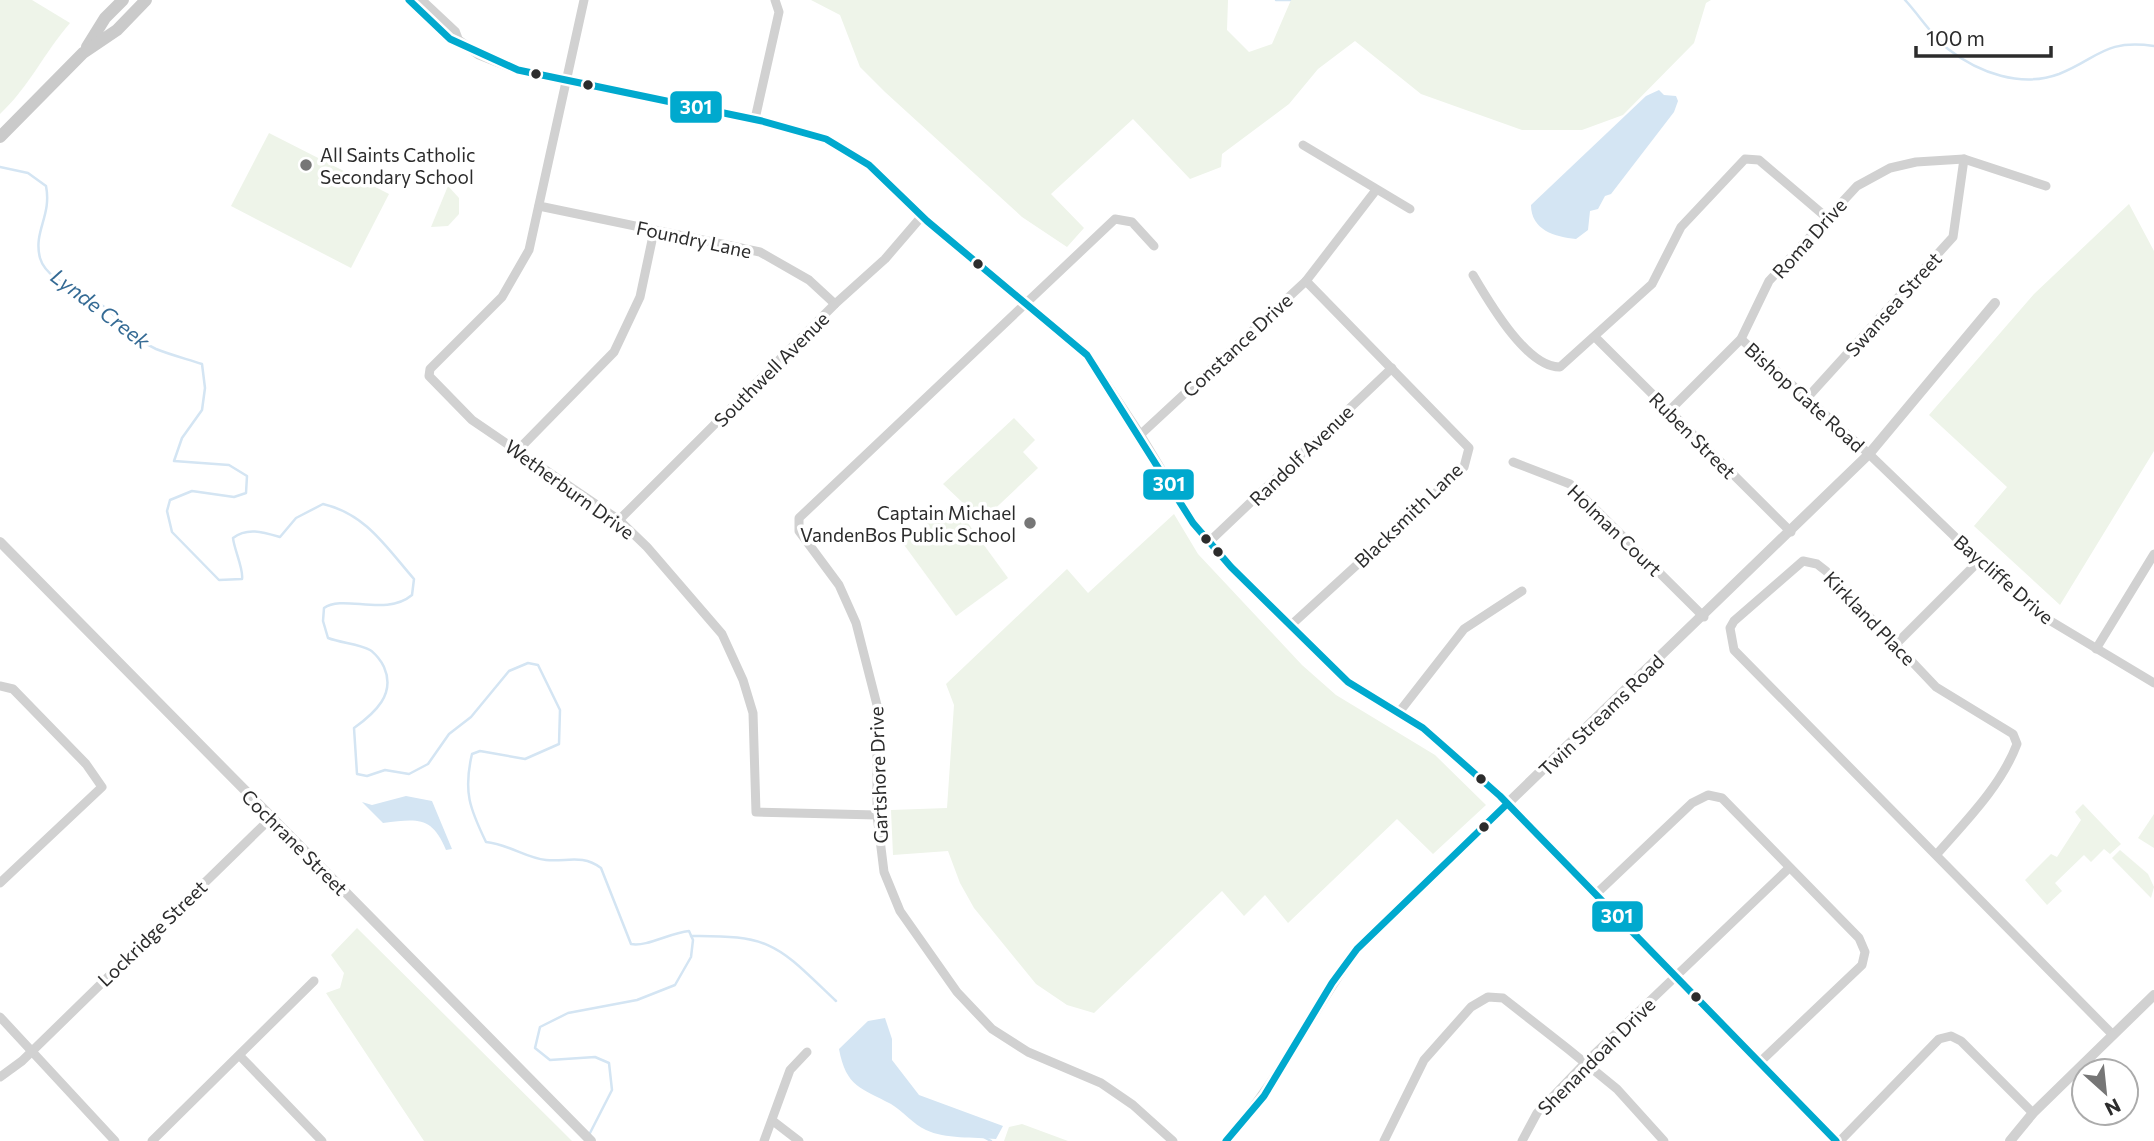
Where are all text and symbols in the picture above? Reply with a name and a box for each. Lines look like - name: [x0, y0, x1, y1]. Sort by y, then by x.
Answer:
- scale bar: [1916, 14, 2051, 58]
- text: 100 m: [1926, 25, 1985, 50]
- unlabelled marker: [529, 67, 543, 81]
- unlabelled marker: [581, 78, 595, 92]
- line badge: 301: [669, 90, 723, 124]
- text: 301: [680, 95, 712, 118]
- place label: All Saints Catholic Secondary School: [320, 143, 475, 188]
- marker: All Saints Catholic Secondary School: [298, 157, 314, 173]
- street label: Roma Drive: [1767, 193, 1851, 283]
- street label: Foundry Lane: [634, 216, 754, 262]
- street label: Swansea Street: [1840, 247, 1946, 361]
- unlabelled marker: [971, 257, 985, 271]
- water label: Lynde Creek: [47, 263, 156, 354]
- street label: Constance Drive: [1177, 288, 1297, 402]
- street label: Southwell Avenue: [709, 307, 833, 431]
- street label: Bishop Gate Road: [1741, 337, 1869, 457]
- street label: Ruben Street: [1645, 387, 1741, 483]
- street label: Randolf Avenue: [1244, 400, 1358, 510]
- street label: Wetherburn Drive: [501, 434, 639, 544]
- street label: Blacksmith Lane: [1349, 458, 1467, 572]
- line badge: 301: [1142, 468, 1195, 501]
- text: 301: [1153, 472, 1185, 495]
- street label: Holman Court: [1563, 479, 1667, 581]
- place label: Captain Michael VandenBos Public School: [800, 501, 1016, 546]
- marker: Captain Michael VandenBos Public School: [1022, 515, 1038, 531]
- street label: Baycliffe Drive: [1950, 530, 2058, 628]
- unlabelled marker: [1199, 532, 1213, 546]
- unlabelled marker: [1211, 545, 1225, 559]
- street label: Kirkland Place: [1819, 566, 1921, 670]
- street label: Twin Streams Road: [1534, 649, 1668, 781]
- street label: Gartshore Drive: [864, 706, 892, 844]
- unlabelled marker: [1474, 772, 1488, 786]
- street label: Cochrane Street: [237, 784, 353, 900]
- unlabelled marker: [1477, 820, 1491, 834]
- street label: Lockridge Street: [93, 875, 212, 991]
- line badge: 301: [1591, 900, 1644, 933]
- text: 301: [1601, 904, 1633, 927]
- unlabelled marker: [1689, 990, 1703, 1004]
- street label: Shenandoah Drive: [1533, 993, 1659, 1119]
- north arrow: [2070, 1057, 2140, 1127]
- text: N: [2101, 1094, 2125, 1121]

